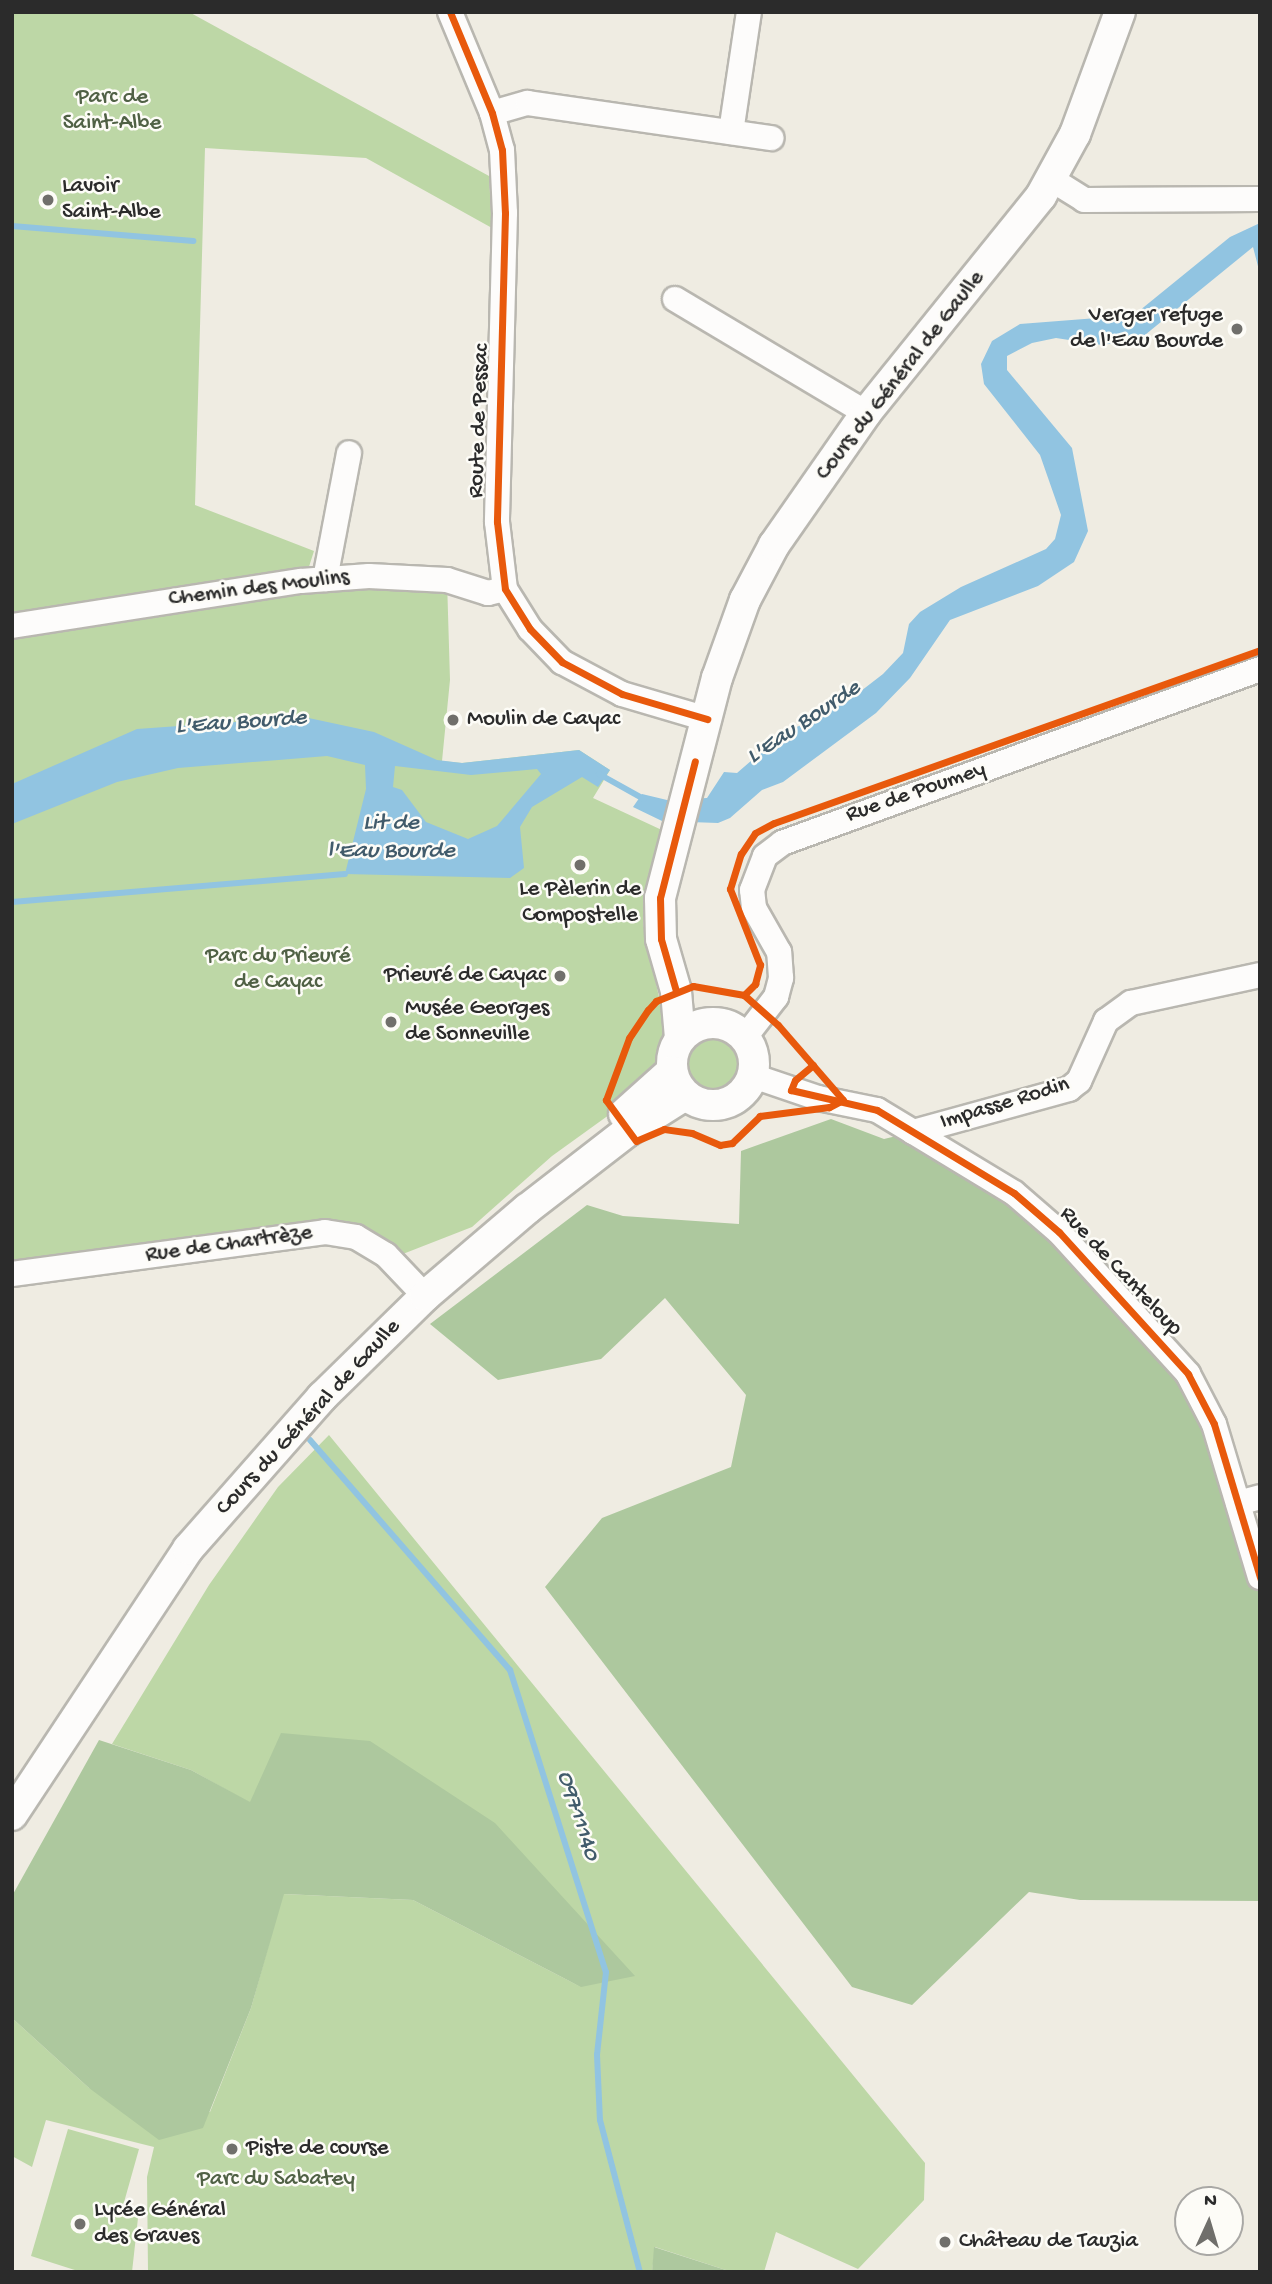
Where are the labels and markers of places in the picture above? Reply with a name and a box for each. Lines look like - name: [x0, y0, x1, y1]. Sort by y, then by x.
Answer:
- place label: Lavoir Saint-Albe: [62, 173, 161, 227]
- marker: Lavoir Saint-Albe: [40, 192, 56, 208]
- place label: Verger refuge de l'Eau Bourde: [1070, 302, 1223, 356]
- marker: Verger refuge de l'Eau Bourde: [1229, 321, 1245, 337]
- place label: Moulin de Cayac: [467, 706, 620, 734]
- marker: Moulin de Cayac: [445, 712, 461, 728]
- marker: Le Pèlerin de Compostelle: [572, 857, 588, 873]
- place label: Le Pèlerin de Compostelle: [519, 876, 641, 930]
- place label: Prieuré de Cayac: [384, 962, 546, 990]
- marker: Prieuré de Cayac: [552, 968, 568, 984]
- place label: Musée Georges de Sonneville: [405, 995, 549, 1049]
- marker: Musée Georges de Sonneville: [383, 1014, 399, 1030]
- place label: Piste de course: [246, 2135, 389, 2163]
- marker: Piste de course: [224, 2141, 240, 2157]
- place label: Lycée Général des Graves: [94, 2197, 226, 2251]
- marker: Lycée Général des Graves: [72, 2216, 88, 2232]
- place label: Château de Tauzia: [959, 2228, 1138, 2256]
- marker: Château de Tauzia: [937, 2234, 953, 2250]

